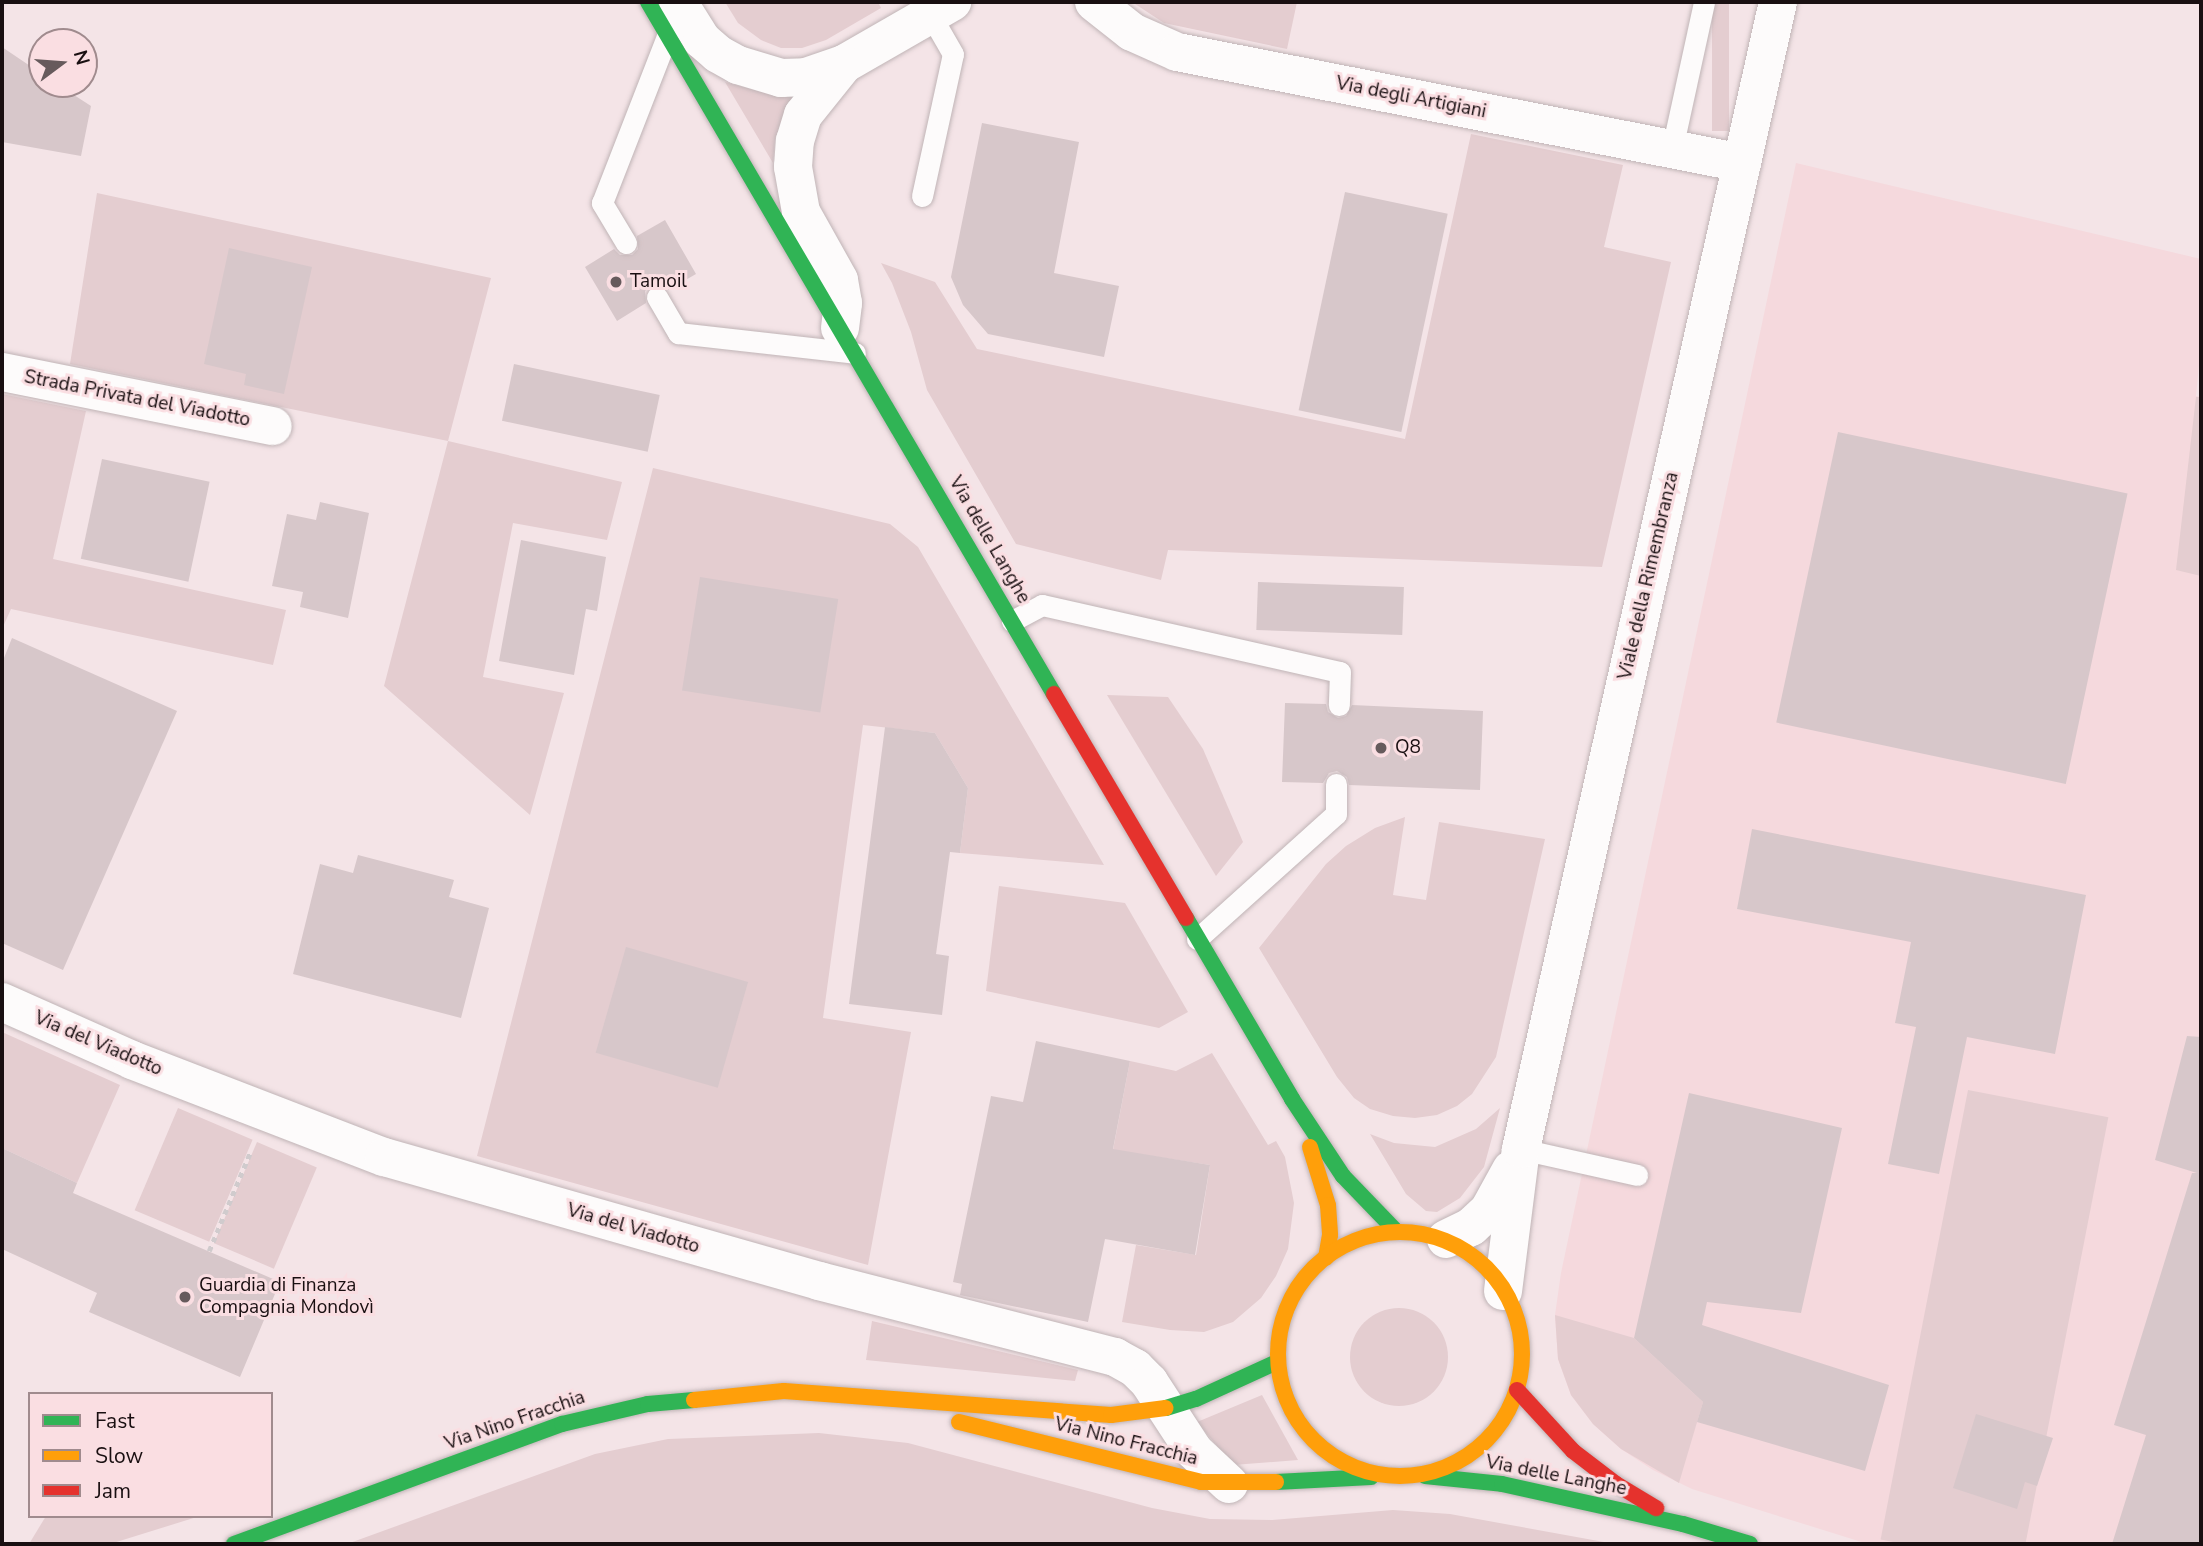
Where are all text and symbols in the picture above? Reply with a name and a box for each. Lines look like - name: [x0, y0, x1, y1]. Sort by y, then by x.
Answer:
- north arrow: [28, 28, 98, 98]
- text: N: [67, 47, 96, 68]
- street label: Via degli Artigiani: [1334, 72, 1488, 124]
- place label: Tamoil: [630, 271, 687, 293]
- marker: Tamoil: [608, 274, 624, 290]
- street label: Strada Privata del Viadotto: [22, 366, 252, 432]
- street label: Viale della Rimembranza: [1614, 470, 1684, 682]
- street label: Via delle Langhe: [943, 472, 1035, 608]
- place label: Q8: [1395, 737, 1421, 759]
- marker: Q8: [1373, 740, 1389, 756]
- street label: Via del Viadotto: [31, 1007, 165, 1081]
- street label: Via del Viadotto: [564, 1199, 702, 1259]
- place label: Guardia di Finanza Compagnia Mondovì: [199, 1275, 374, 1319]
- marker: Guardia di Finanza Compagnia Mondovì: [177, 1289, 193, 1305]
- street label: Via Nino Fracchia: [442, 1386, 588, 1456]
- legend: [28, 1392, 273, 1518]
- text: Fast: [95, 1407, 135, 1435]
- street label: Via Nino Fracchia: [1052, 1413, 1200, 1471]
- text: Slow: [95, 1442, 143, 1470]
- street label: Via delle Langhe: [1484, 1451, 1628, 1501]
- text: Jam: [95, 1477, 131, 1505]

